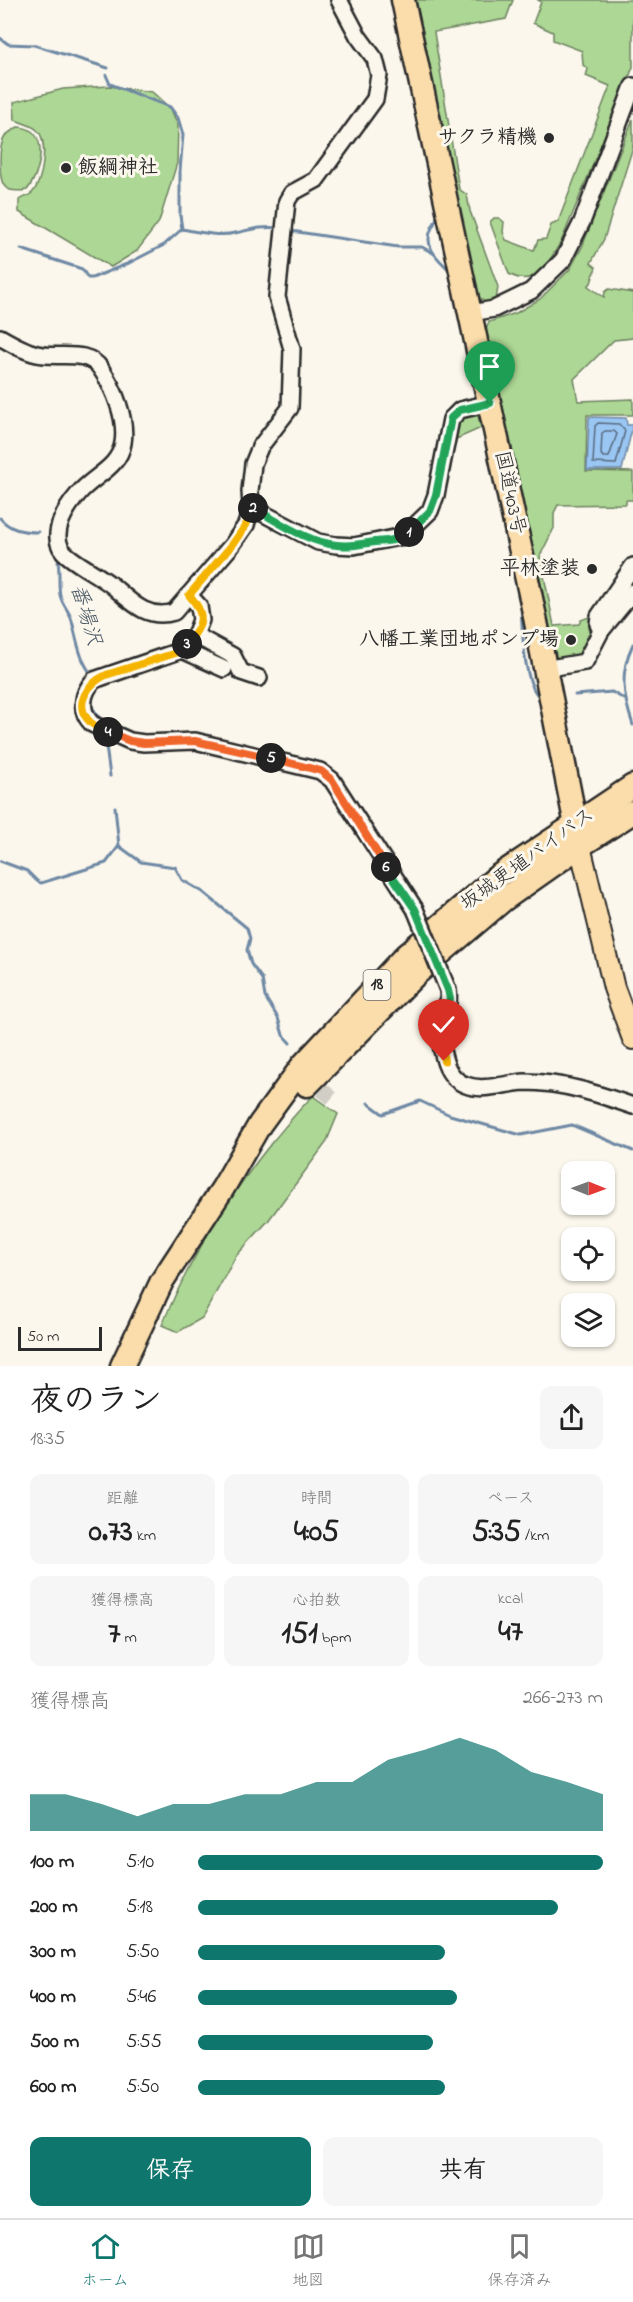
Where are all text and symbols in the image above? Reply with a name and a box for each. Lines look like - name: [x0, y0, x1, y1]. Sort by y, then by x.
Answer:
- place label: サクラ精機: [438, 124, 537, 153]
- marker: サクラ精機: [542, 131, 556, 145]
- place label: 飯綱神社: [78, 154, 158, 183]
- marker: 飯綱神社: [59, 161, 73, 175]
- pin: [464, 341, 515, 403]
- icon: arrive: [473, 350, 506, 383]
- street label: 国道403号: [486, 448, 532, 538]
- pin: 2: [238, 493, 268, 523]
- text: 2: [249, 496, 257, 520]
- pin: 1: [394, 517, 424, 547]
- text: 1: [406, 520, 412, 544]
- place label: 平林塗装: [500, 555, 580, 584]
- marker: 平林塗装: [585, 562, 599, 576]
- water label: 番場沢: [61, 580, 109, 650]
- place label: 八幡工業団地ポンプ場: [359, 626, 559, 655]
- pin: 3: [172, 629, 202, 659]
- text: 3: [184, 632, 190, 656]
- marker: 八幡工業団地ポンプ場: [564, 633, 578, 647]
- pin: 4: [93, 717, 123, 747]
- text: 4: [105, 720, 111, 744]
- pin: 5: [256, 743, 286, 773]
- text: 5: [266, 746, 276, 770]
- street label: 坂城更埴バイパス: [455, 801, 601, 919]
- pin: 6: [371, 852, 401, 882]
- text: 6: [382, 855, 390, 879]
- road number: 18: [364, 970, 391, 1000]
- pin: [418, 999, 469, 1061]
- icon: check: [427, 1008, 460, 1041]
- north arrow: [561, 1161, 615, 1215]
- map controls: [561, 1161, 615, 1347]
- button: locate: [561, 1227, 615, 1281]
- button: layers: [561, 1293, 615, 1347]
- scale bar: [18, 1324, 102, 1352]
- text: 50 m: [27, 1325, 59, 1349]
- text: 夜のラン: [30, 1378, 162, 1426]
- button: share: [540, 1386, 603, 1449]
- text: 18:35: [30, 1425, 65, 1454]
- text: 距離: [106, 1487, 139, 1511]
- text: 時間: [300, 1487, 333, 1511]
- text: ペース: [487, 1487, 534, 1511]
- text: 0.73: [89, 1511, 133, 1555]
- text: 4:05: [294, 1511, 339, 1555]
- text: 5:35: [472, 1511, 521, 1555]
- text: km: [133, 1524, 156, 1548]
- text: /km: [521, 1524, 549, 1548]
- text: kcal: [498, 1587, 523, 1611]
- text: 獲得標高: [90, 1589, 155, 1613]
- text: 心拍数: [292, 1589, 341, 1613]
- text: 47: [498, 1611, 523, 1655]
- text: 7: [108, 1613, 120, 1657]
- text: 151: [282, 1613, 318, 1657]
- text: m: [120, 1626, 137, 1650]
- text: bpm: [318, 1626, 351, 1650]
- text: 266–273 m: [523, 1684, 603, 1713]
- text: 獲得標高: [30, 1688, 110, 1717]
- text: 100 m: [30, 1848, 74, 1877]
- text: 5:10: [126, 1848, 154, 1877]
- text: 200 m: [30, 1893, 78, 1922]
- text: 5:18: [126, 1893, 153, 1922]
- text: 300 m: [30, 1938, 76, 1967]
- text: 5:50: [126, 1938, 159, 1967]
- text: 400 m: [30, 1983, 76, 2012]
- text: 5:46: [126, 1983, 156, 2012]
- text: 500 m: [30, 2028, 79, 2057]
- text: 5:55: [126, 2028, 162, 2057]
- text: 600 m: [30, 2073, 77, 2102]
- text: 5:50: [126, 2073, 159, 2102]
- button: 保存: [30, 2137, 311, 2206]
- button: 共有: [323, 2137, 603, 2206]
- tab: ホーム: [81, 2230, 129, 2293]
- tab: 地図: [292, 2230, 325, 2293]
- tab: 保存済み: [488, 2230, 552, 2293]

